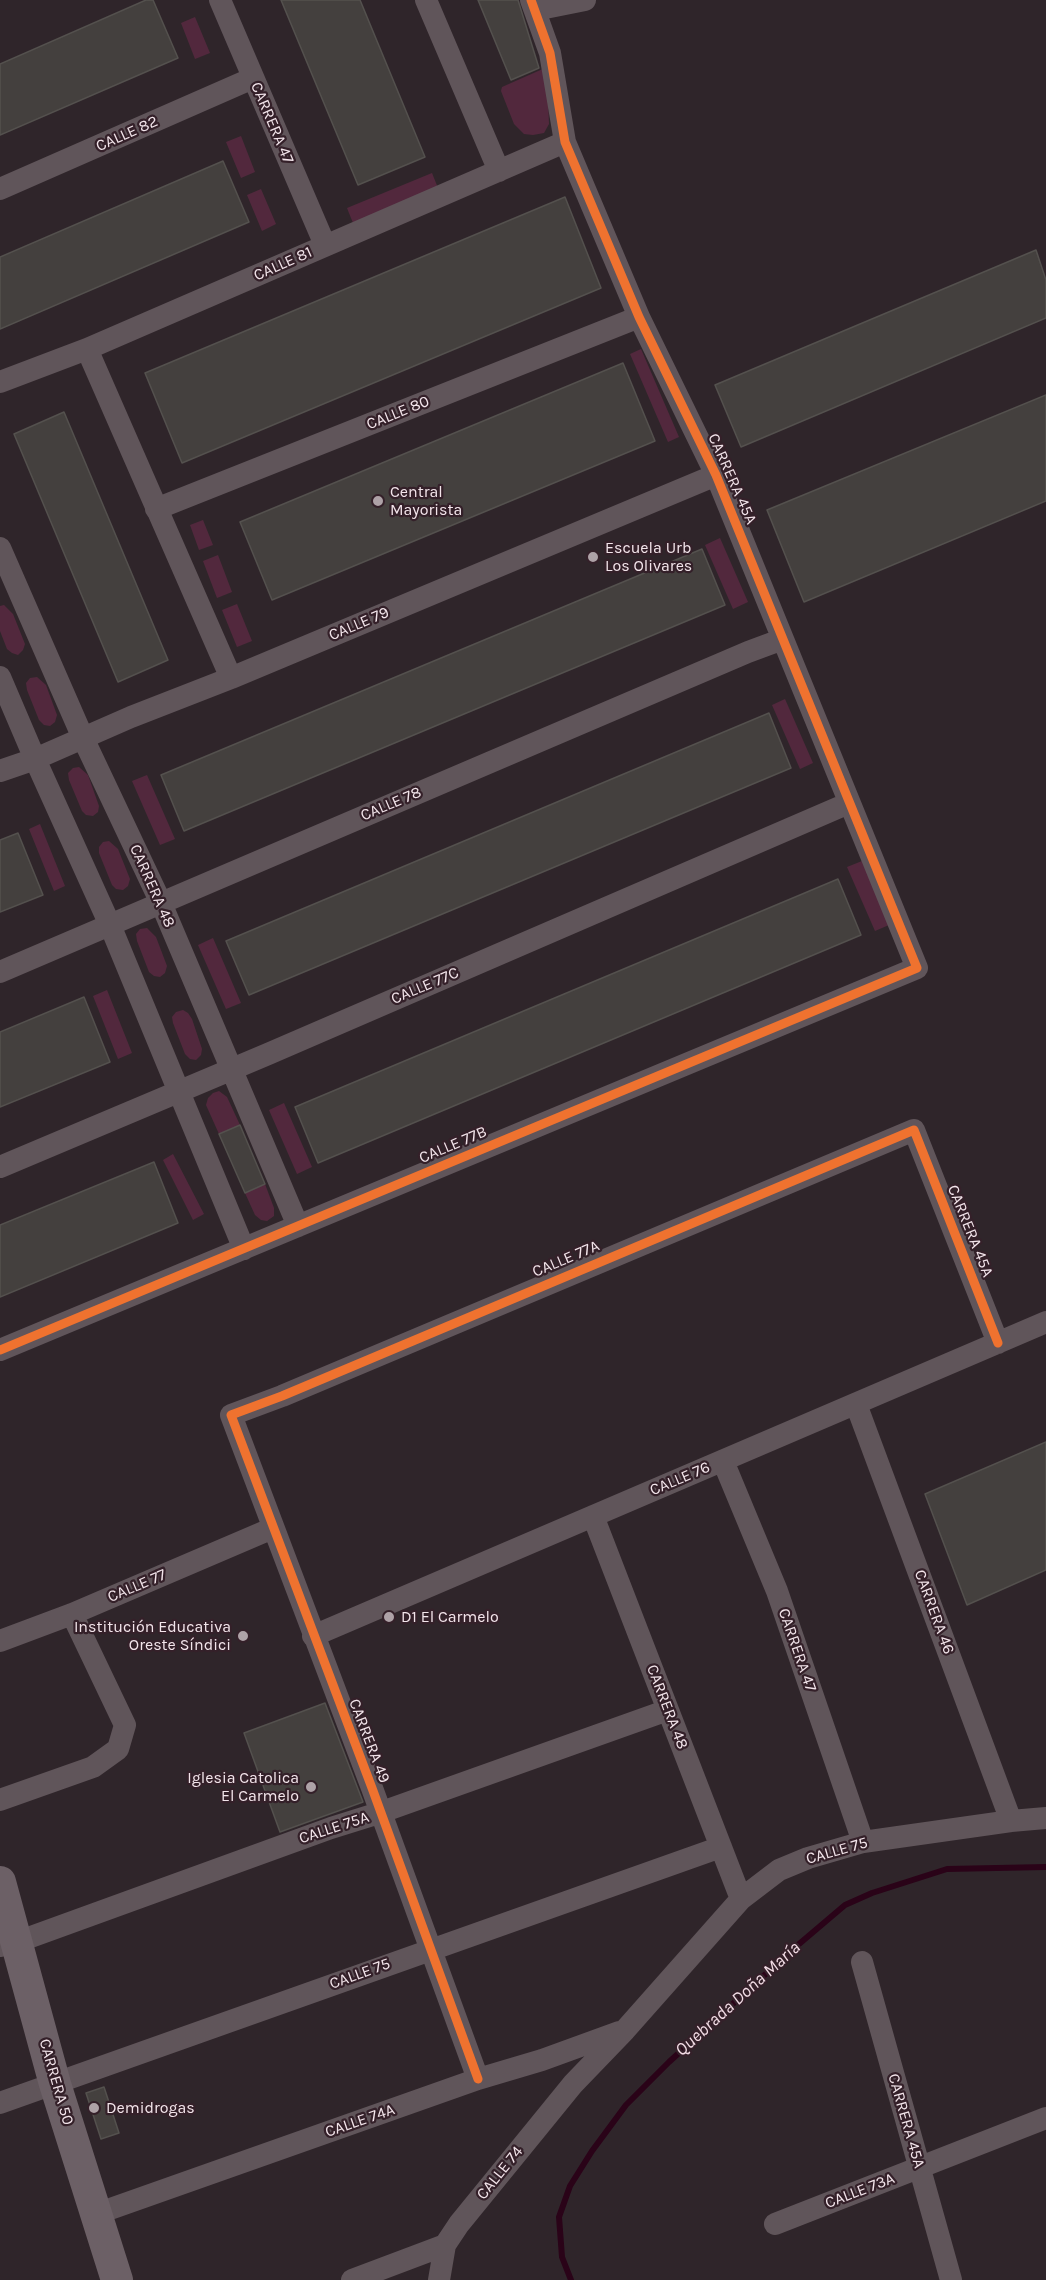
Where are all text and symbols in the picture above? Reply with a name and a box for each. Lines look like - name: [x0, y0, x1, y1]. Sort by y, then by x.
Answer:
- street label: CARRERA 47: [246, 79, 298, 167]
- street label: CALLE 82: [93, 112, 161, 156]
- street label: CALLE 81: [251, 243, 315, 285]
- street label: CALLE 80: [364, 392, 432, 434]
- street label: CARRERA 45A: [703, 431, 761, 527]
- place label: Central Mayorista: [390, 482, 462, 520]
- marker: Central Mayorista: [371, 494, 385, 508]
- place label: Escuela Urb Los Olivares: [605, 538, 692, 576]
- marker: Escuela Urb Los Olivares: [586, 550, 600, 564]
- street label: CALLE 79: [326, 603, 392, 645]
- street label: CALLE 78: [358, 783, 424, 825]
- street label: CARRERA 48: [125, 841, 179, 931]
- street label: CALLE 77C: [388, 963, 462, 1009]
- street label: CALLE 77B: [416, 1122, 490, 1168]
- street label: CARRERA 45A: [943, 1182, 997, 1280]
- street label: CALLE 77A: [530, 1236, 602, 1282]
- street label: CALLE 76: [647, 1458, 713, 1500]
- street label: CALLE 77: [105, 1565, 169, 1607]
- street label: CARRERA 46: [910, 1567, 958, 1657]
- street label: CARRERA 47: [774, 1606, 820, 1694]
- place label: D1 El Carmelo: [401, 1607, 499, 1627]
- marker: D1 El Carmelo: [382, 1610, 396, 1624]
- place label: Institución Educativa Oreste Síndici: [74, 1617, 231, 1655]
- marker: Institución Educativa Oreste Síndici: [236, 1629, 250, 1643]
- street label: CARRERA 48: [642, 1662, 692, 1752]
- street label: CARRERA 49: [344, 1696, 394, 1786]
- place label: Iglesia Catolica El Carmelo: [187, 1768, 299, 1806]
- marker: Iglesia Catolica El Carmelo: [304, 1780, 318, 1794]
- street label: CALLE 75A: [297, 1808, 371, 1848]
- street label: CALLE 75: [804, 1833, 870, 1869]
- water label: Quebrada Doña María: [671, 1937, 805, 2061]
- street label: CALLE 75: [327, 1954, 393, 1994]
- street label: CARRERA 50: [35, 2037, 77, 2127]
- street label: CARRERA 45A: [883, 2071, 929, 2171]
- place label: Demidrogas: [106, 2098, 195, 2118]
- street label: CALLE 74A: [323, 2100, 397, 2142]
- marker: Demidrogas: [87, 2101, 101, 2115]
- street label: CALLE 74: [473, 2142, 527, 2204]
- street label: CALLE 73A: [823, 2169, 897, 2213]

